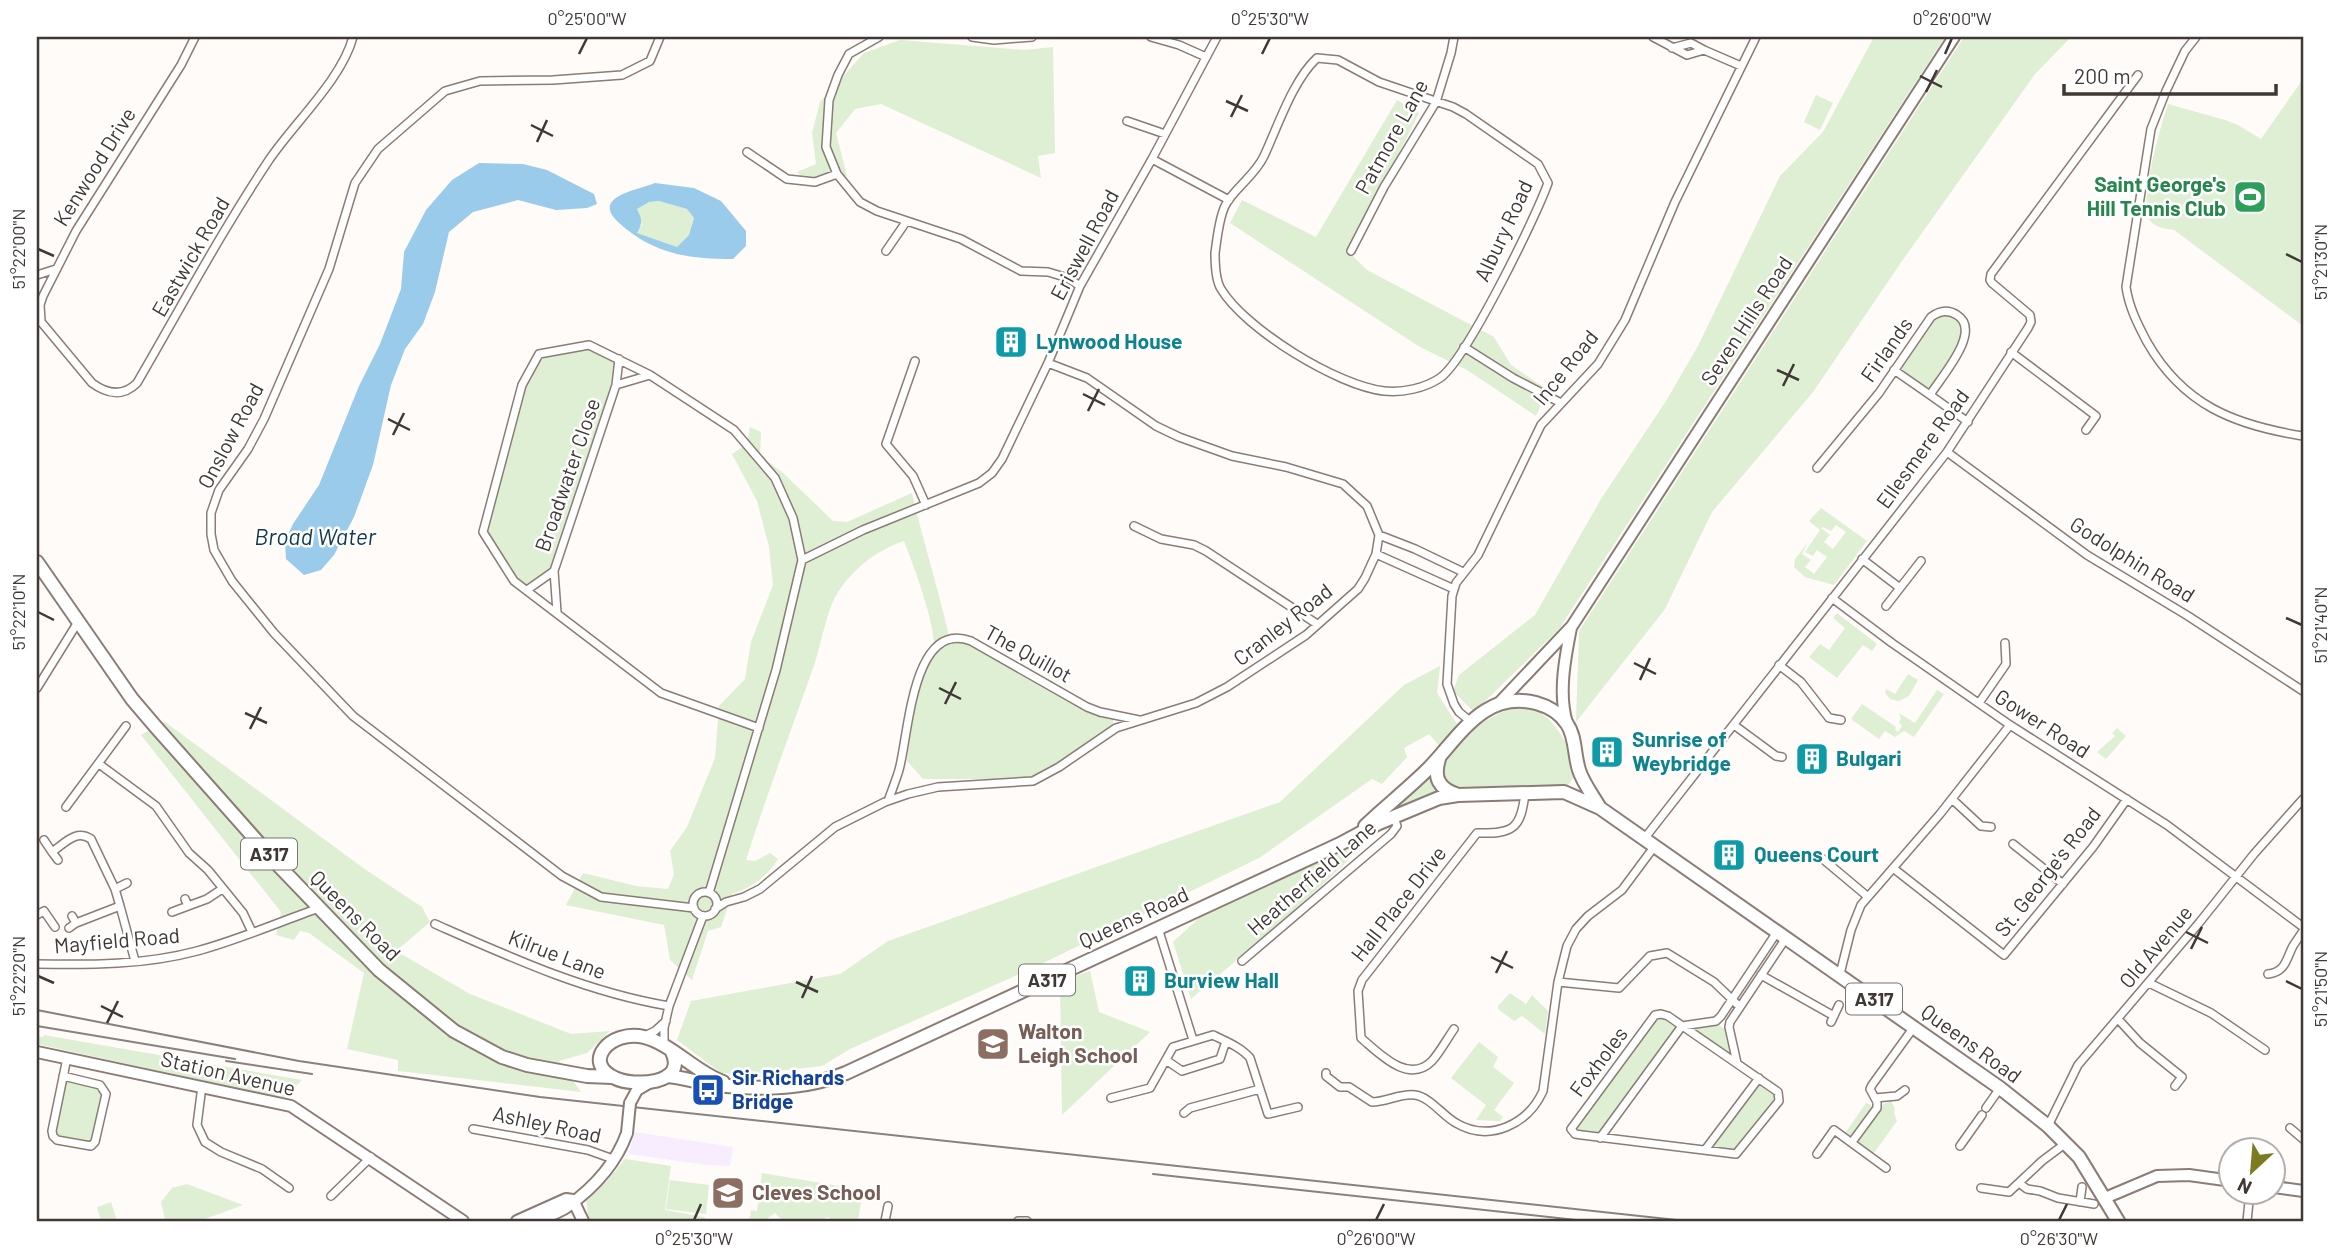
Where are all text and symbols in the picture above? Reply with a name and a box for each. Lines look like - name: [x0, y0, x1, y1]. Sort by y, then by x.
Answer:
- text: 0°25'00"W: [547, 7, 627, 29]
- text: 0°25'30"W: [1231, 7, 1309, 29]
- text: 0°26'00"W: [1912, 7, 1992, 29]
- scale bar: [2064, 52, 2275, 96]
- text: 200 m: [2074, 63, 2131, 88]
- street label: Patmore Lane: [1349, 75, 1432, 198]
- street label: Kenwood Drive: [47, 102, 140, 230]
- place label: Saint George's Hill Tennis Club: [2087, 171, 2226, 220]
- street label: Albury Road: [1468, 176, 1537, 285]
- sports icon: Saint George's Hill Tennis Club: [2231, 178, 2269, 216]
- street label: Eriswell Road: [1044, 185, 1123, 304]
- street label: Eastwick Road: [145, 192, 234, 320]
- text: 51°22'00"N: [7, 209, 29, 289]
- text: 51°21'30"N: [2309, 224, 2331, 300]
- street label: Seven Hills Road: [1695, 251, 1797, 389]
- street label: Firlands: [1855, 312, 1917, 386]
- building icon: Lynwood House: [992, 323, 1030, 361]
- street label: Ince Road: [1527, 324, 1603, 410]
- place label: Lynwood House: [1036, 328, 1183, 353]
- street label: Onslow Road: [191, 378, 268, 492]
- street label: Ellesmere Road: [1870, 384, 1973, 513]
- street label: Broadwater Close: [529, 395, 605, 555]
- street label: Godolphin Road: [2066, 510, 2200, 607]
- water label: Broad Water: [254, 522, 377, 550]
- text: 51°22'10"N: [7, 574, 29, 650]
- street label: Cranley Road: [1228, 577, 1336, 670]
- text: 51°21'40"N: [2309, 587, 2331, 663]
- street label: The Quillot: [981, 619, 1077, 687]
- street label: Gower Road: [1991, 683, 2095, 763]
- place label: Sunrise of Weybridge: [1632, 726, 1731, 775]
- building icon: Sunrise of Weybridge: [1588, 733, 1626, 771]
- building icon: Bulgari: [1793, 740, 1831, 778]
- place label: Bulgari: [1836, 745, 1902, 770]
- street label: St. George's Road: [1988, 801, 2105, 941]
- street label: Heatherfield Lane: [1241, 814, 1381, 940]
- building icon: Queens Court: [1710, 836, 1748, 874]
- road number: A317: [241, 838, 297, 870]
- street label: Hall Place Drive: [1345, 840, 1451, 966]
- place label: Queens Court: [1754, 841, 1879, 866]
- street label: Queens Road: [306, 864, 407, 965]
- street label: Queens Road: [1075, 880, 1192, 953]
- street label: Old Avenue: [2113, 900, 2197, 992]
- street label: Mayfield Road: [53, 922, 181, 957]
- street label: Kilrue Lane: [505, 924, 610, 984]
- text: 51°22'20"N: [7, 936, 29, 1016]
- text: 51°21'50"N: [2309, 951, 2331, 1027]
- building icon: Burview Hall: [1121, 962, 1159, 1000]
- road number: A317: [1019, 964, 1075, 996]
- place label: Burview Hall: [1164, 967, 1279, 992]
- road number: A317: [1846, 984, 1902, 1015]
- street label: Queens Road: [1917, 998, 2027, 1088]
- place label: Walton Leigh School: [1018, 1018, 1138, 1067]
- street label: Foxholes: [1563, 1021, 1632, 1101]
- school or university icon: Walton Leigh School: [974, 1025, 1012, 1063]
- street label: Station Avenue: [159, 1045, 298, 1100]
- place label: Sir Richards Bridge: [732, 1064, 844, 1113]
- bus stop icon: Sir Richards Bridge: [689, 1071, 727, 1109]
- street label: Ashley Road: [491, 1100, 604, 1147]
- north arrow: [2218, 1136, 2288, 1206]
- school or university icon: Cleves School: [709, 1174, 747, 1212]
- text: N: [2234, 1174, 2255, 1200]
- place label: Cleves School: [752, 1179, 881, 1204]
- text: 0°25'30"W: [655, 1227, 733, 1249]
- text: 0°26'00"W: [1336, 1227, 1416, 1249]
- text: 0°26'30"W: [2020, 1227, 2098, 1249]

